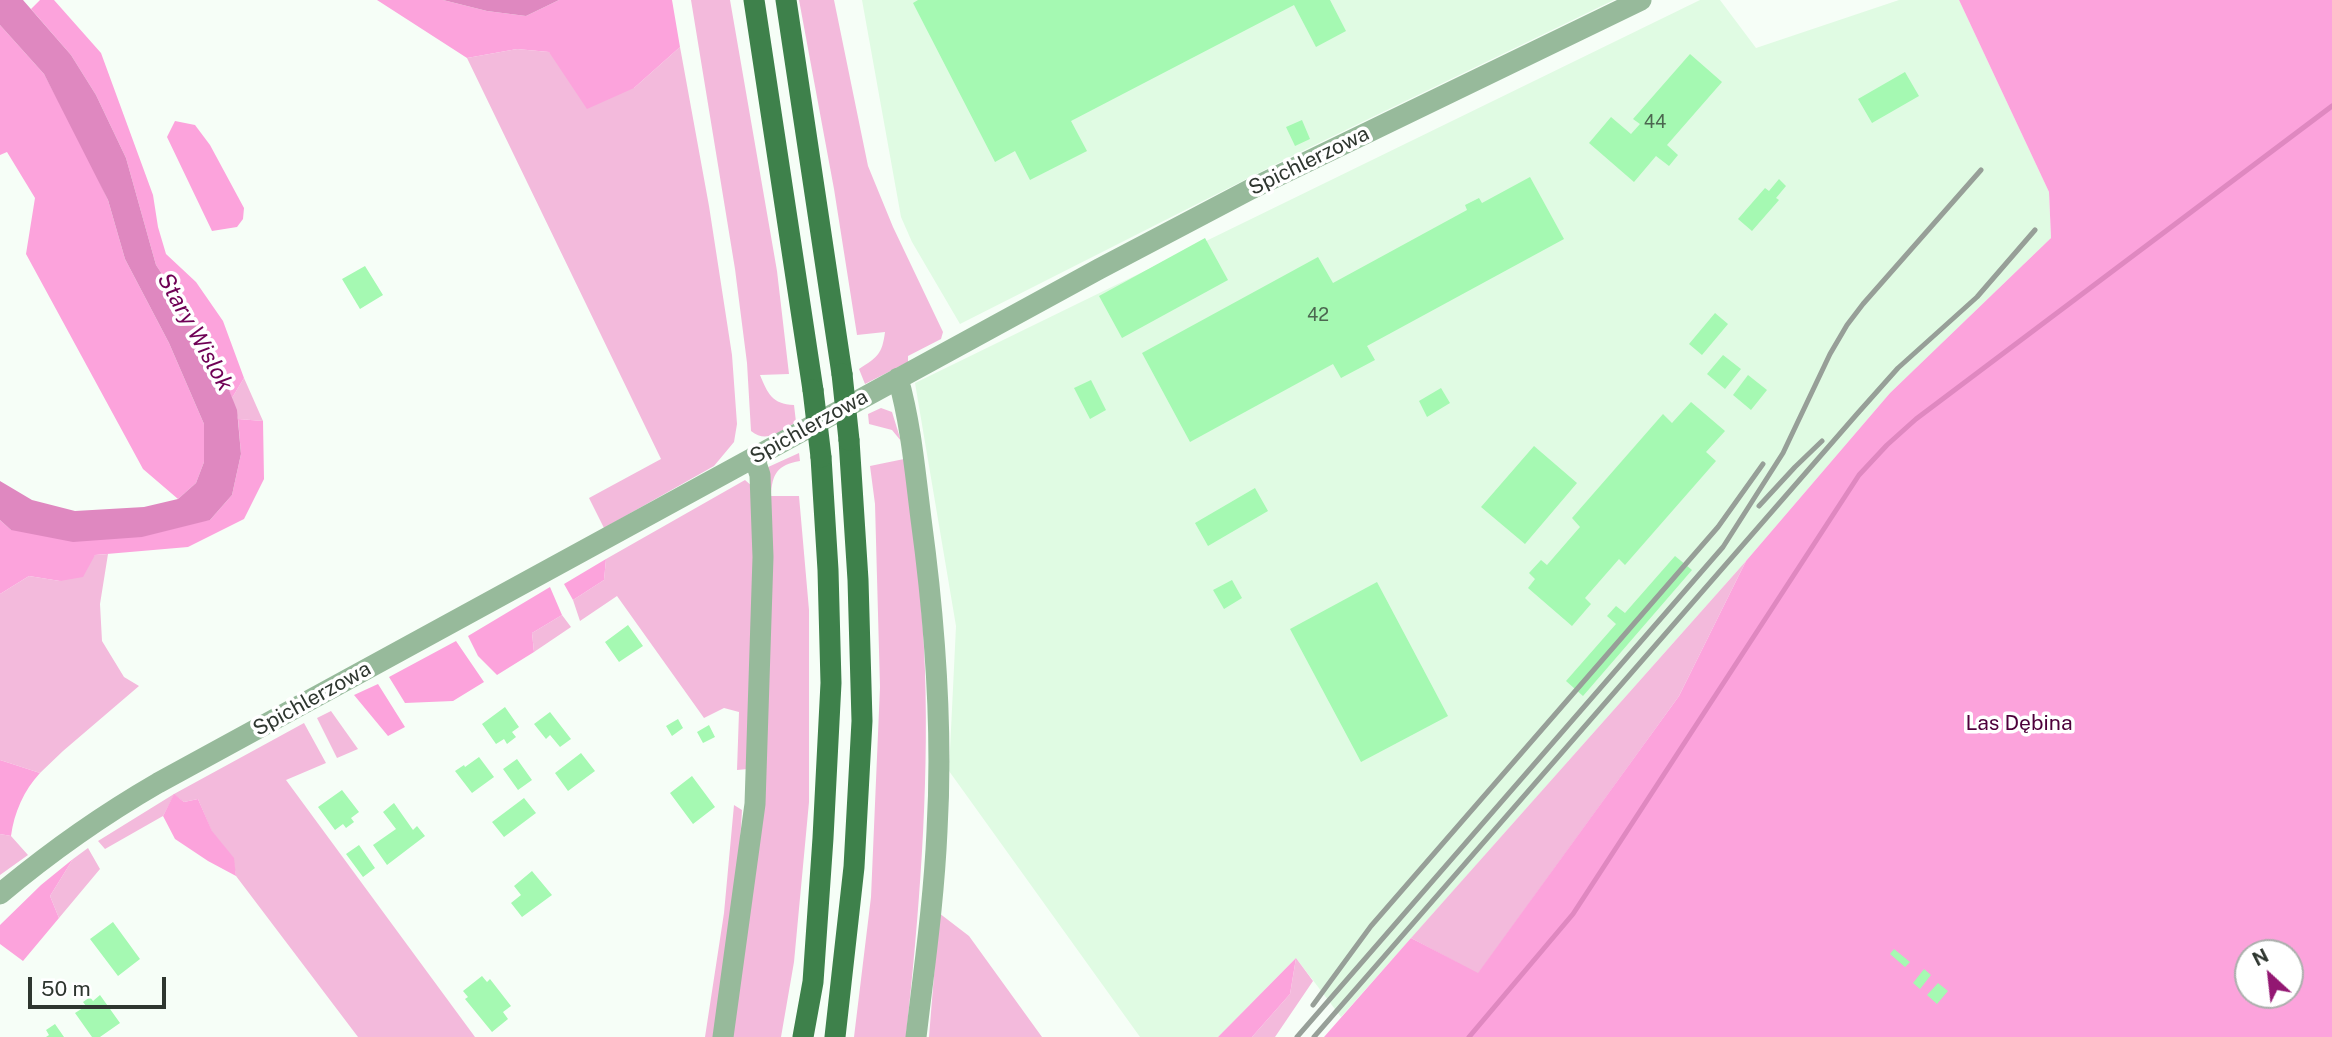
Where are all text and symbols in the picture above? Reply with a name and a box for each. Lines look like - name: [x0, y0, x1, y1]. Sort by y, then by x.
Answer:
- house number: 44: [1644, 111, 1666, 133]
- street label: Spichlerzowa: [1245, 121, 1373, 201]
- water label: Stary Wislok: [151, 268, 239, 396]
- house number: 42: [1307, 304, 1329, 326]
- street label: Spichlerzowa: [746, 384, 872, 470]
- street label: Spichlerzowa: [249, 656, 375, 742]
- park label: Las Dębina: [1965, 711, 2073, 737]
- north arrow: [2234, 939, 2304, 1009]
- text: N: [2249, 944, 2272, 970]
- scale bar: [32, 964, 170, 1008]
- text: 50 m: [41, 976, 91, 1001]

